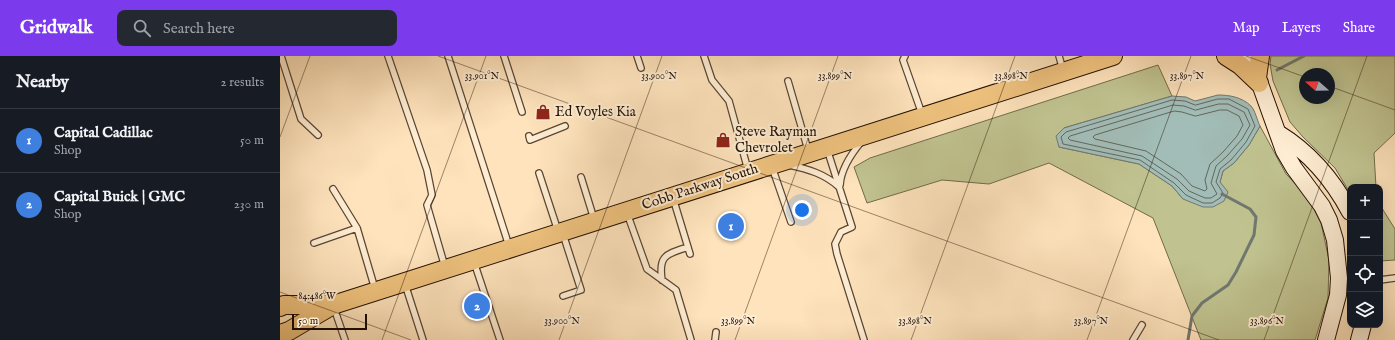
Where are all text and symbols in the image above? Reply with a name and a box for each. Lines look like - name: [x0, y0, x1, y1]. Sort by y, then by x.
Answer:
- search box: [117, 10, 397, 46]
- text: Gridwalk: [20, 16, 93, 40]
- icon: search: [131, 17, 153, 39]
- text: Search here: [163, 19, 235, 38]
- text: Map: [1233, 19, 1260, 37]
- text: Layers: [1282, 19, 1321, 37]
- text: Share: [1343, 19, 1375, 37]
- north arrow: [1299, 68, 1335, 104]
- text: 33.901°N: [465, 70, 500, 83]
- text: 33.900°N: [641, 70, 677, 83]
- text: 33.899°N: [818, 70, 852, 83]
- text: 33.898°N: [994, 70, 1028, 83]
- text: 33.897°N: [1170, 70, 1205, 83]
- text: Nearby: [16, 72, 69, 93]
- text: 2 results: [220, 74, 264, 91]
- shop icon: Ed Voyles Kia: [534, 103, 552, 121]
- place label: Ed Voyles Kia: [555, 103, 637, 121]
- text: Capital Cadillac: [54, 123, 153, 142]
- place label: Steve Rayman Chevrolet: [735, 123, 817, 157]
- shop icon: Steve Rayman Chevrolet: [714, 131, 732, 149]
- text: 1: [27, 132, 31, 149]
- text: 50 m: [240, 132, 264, 149]
- text: Shop: [54, 142, 82, 159]
- street label: Cobb Parkway South: [640, 160, 761, 214]
- map controls: [1347, 184, 1383, 328]
- button: +: [1347, 184, 1383, 220]
- text: Capital Buick | GMC: [54, 187, 185, 206]
- text: 2: [26, 196, 32, 213]
- text: 230 m: [234, 196, 264, 213]
- your location: [792, 200, 812, 220]
- text: Shop: [54, 206, 82, 223]
- pin: 1: [718, 211, 744, 241]
- button: −: [1347, 220, 1383, 256]
- button: locate: [1347, 256, 1383, 292]
- text: 84.486°W: [298, 290, 336, 303]
- pin: 2: [464, 291, 490, 321]
- button: layers: [1347, 292, 1383, 328]
- scale bar: [292, 312, 367, 331]
- text: 50 m: [298, 314, 318, 328]
- text: 33.900°N: [544, 315, 580, 328]
- text: 33.899°N: [721, 315, 755, 328]
- text: 33.898°N: [898, 315, 932, 328]
- text: 33.897°N: [1074, 315, 1109, 328]
- text: 33.896°N: [1250, 315, 1284, 328]

